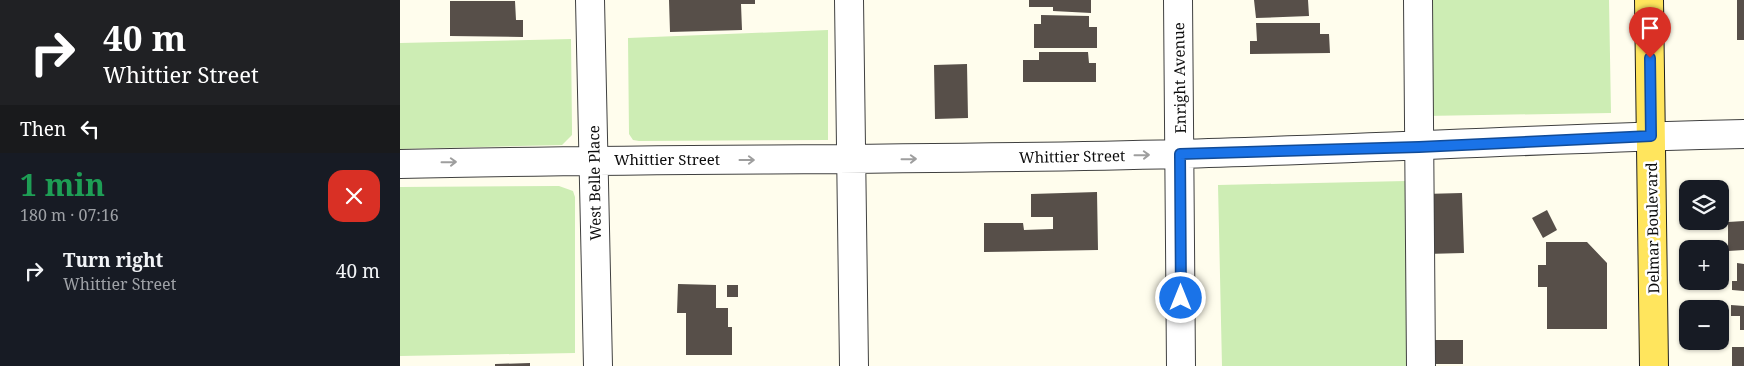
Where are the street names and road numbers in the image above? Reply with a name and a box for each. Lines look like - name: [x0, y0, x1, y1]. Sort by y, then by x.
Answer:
- street label: Enright Avenue: [1168, 22, 1190, 134]
- street label: West Belle Place: [583, 125, 605, 241]
- street label: Whittier Street: [1019, 145, 1125, 167]
- street label: Whittier Street: [614, 149, 720, 169]
- street label: Delmar Boulevard: [1641, 162, 1663, 294]

